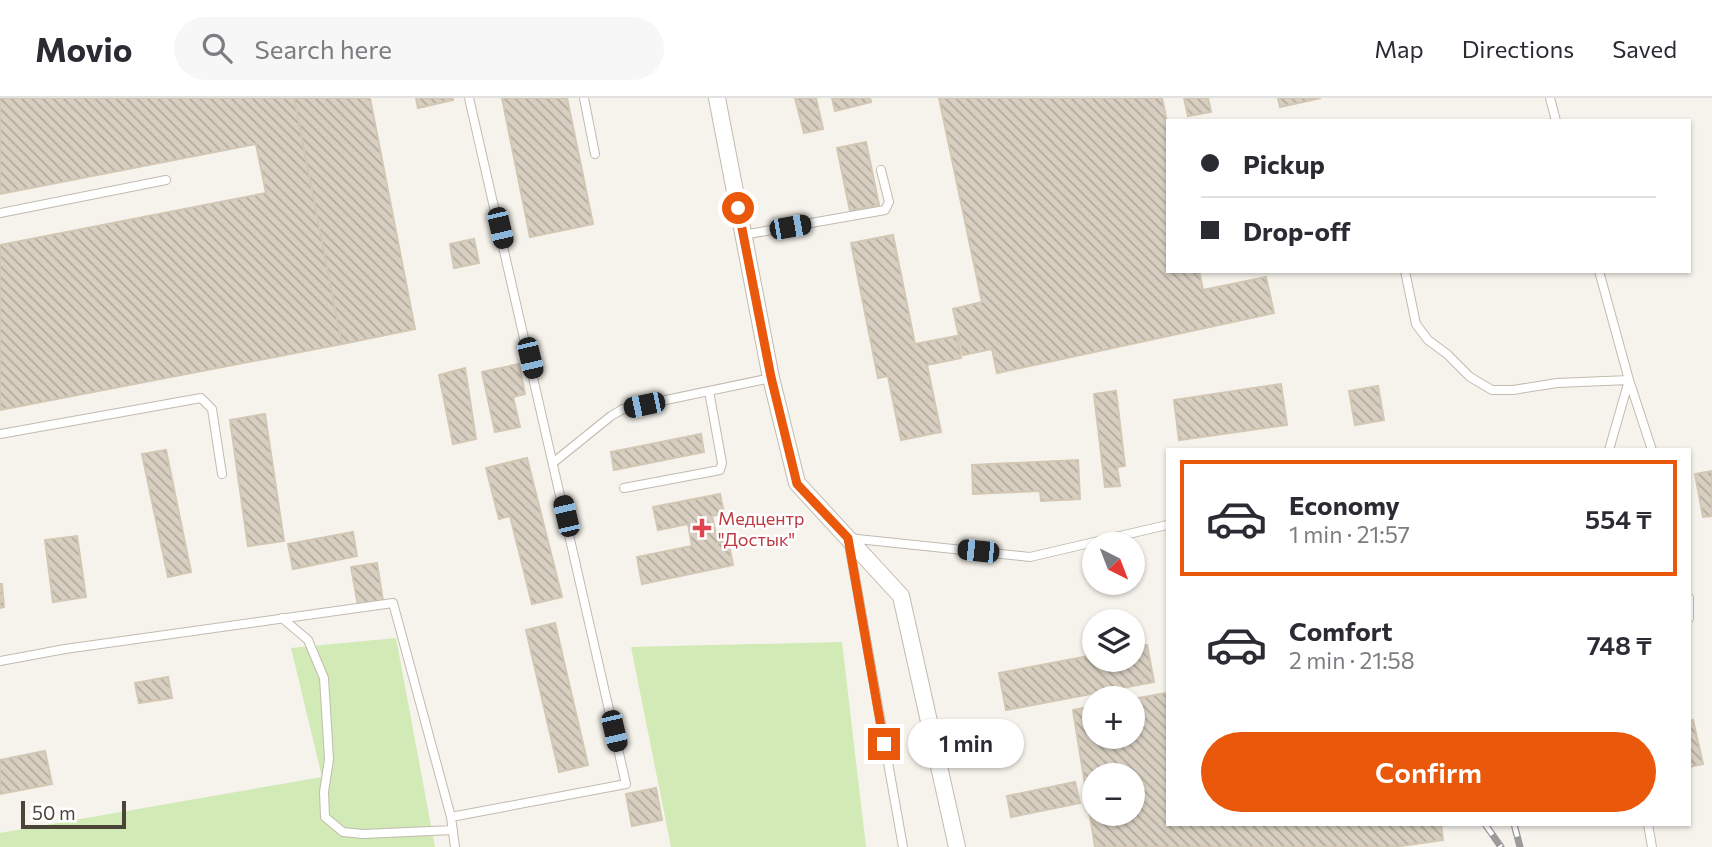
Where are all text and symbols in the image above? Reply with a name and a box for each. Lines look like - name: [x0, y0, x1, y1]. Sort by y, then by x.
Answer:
- search box: [174, 17, 664, 80]
- text: Movio: [35, 28, 132, 69]
- icon: search: [198, 29, 236, 67]
- text: Search here: [254, 33, 392, 64]
- text: Map: [1374, 34, 1424, 63]
- text: Directions: [1462, 34, 1574, 63]
- text: Saved: [1612, 34, 1677, 63]
- text: Pickup: [1243, 148, 1325, 179]
- route start: [722, 192, 754, 224]
- car: [486, 205, 515, 251]
- car: [768, 213, 813, 241]
- text: Drop-off: [1243, 215, 1350, 246]
- car: [516, 335, 545, 381]
- car: [622, 390, 667, 420]
- icon: car: [1205, 487, 1268, 550]
- text: Economy: [1289, 489, 1400, 520]
- car: [552, 493, 581, 539]
- text: 554 ₸: [1585, 503, 1652, 534]
- place label: Медцентр "Достык": [718, 507, 804, 550]
- marker: Медцентр "Достык": [692, 518, 712, 538]
- text: 1 min · 21:57: [1289, 520, 1410, 548]
- north arrow: [1082, 532, 1144, 595]
- map controls: [1082, 532, 1145, 826]
- car: [957, 538, 1000, 564]
- button: layers: [1082, 609, 1145, 672]
- icon: car: [1205, 613, 1268, 676]
- text: Comfort: [1289, 615, 1392, 646]
- text: 748 ₸: [1587, 629, 1652, 660]
- text: 2 min · 21:58: [1289, 646, 1415, 674]
- button: +: [1082, 686, 1145, 749]
- car: [600, 708, 629, 754]
- callout: 1 min: [908, 720, 1024, 768]
- route end: [868, 728, 900, 760]
- text: 1 min: [939, 729, 993, 757]
- button: Confirm: [1201, 732, 1656, 812]
- button: −: [1082, 763, 1145, 826]
- scale bar: [21, 798, 126, 830]
- text: 50 m: [32, 801, 76, 824]

